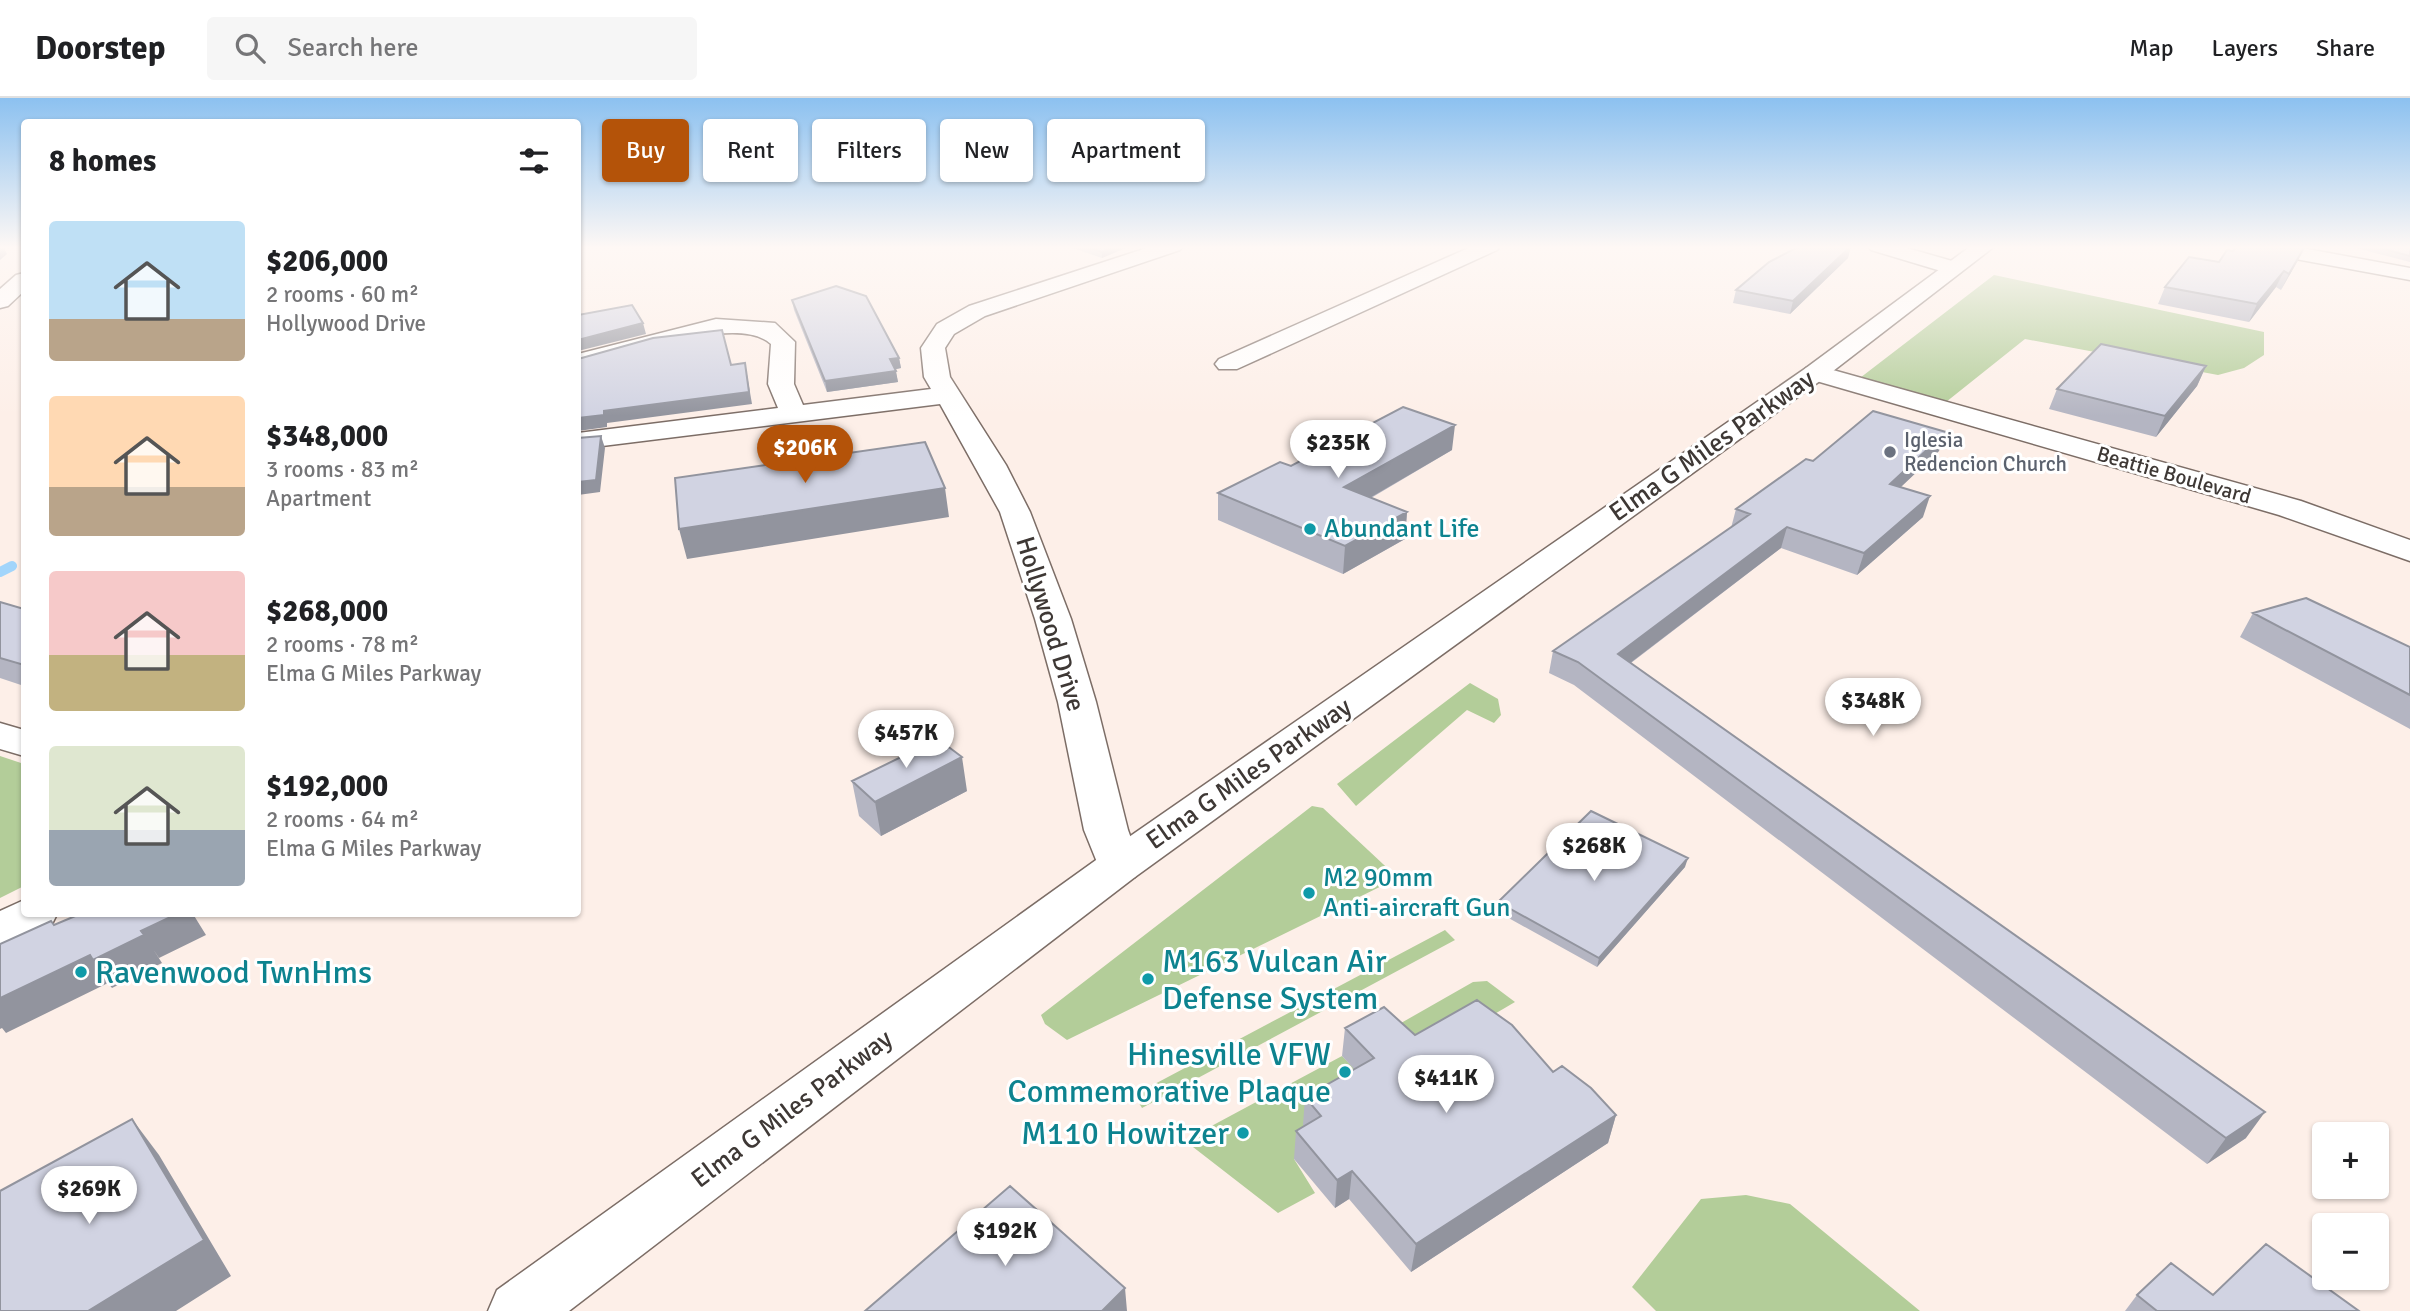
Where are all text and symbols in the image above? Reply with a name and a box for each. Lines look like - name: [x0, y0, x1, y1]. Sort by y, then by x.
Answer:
- search box: [207, 17, 697, 80]
- text: Doorstep: [35, 28, 165, 69]
- icon: search: [231, 29, 269, 67]
- text: Search here: [287, 32, 419, 64]
- text: Map: [2129, 33, 2174, 63]
- text: Layers: [2212, 33, 2278, 63]
- text: Share: [2316, 33, 2375, 63]
- chip: Buy: [602, 119, 689, 182]
- chip: Rent: [703, 119, 798, 182]
- chip: Filters: [812, 119, 926, 182]
- chip: New: [940, 119, 1033, 182]
- chip: Apartment: [1047, 119, 1205, 182]
- icon: filters: [515, 142, 553, 180]
- text: 8 homes: [49, 143, 156, 180]
- text: $206,000: [266, 243, 388, 280]
- icon: home: [105, 249, 189, 333]
- text: 2 rooms · 60 m²: [266, 280, 419, 309]
- text: Hollywood Drive: [266, 309, 426, 338]
- street label: Elma G Miles Parkway: [1603, 363, 1821, 529]
- text: $348,000: [266, 418, 388, 455]
- pin: $235K: [1289, 420, 1387, 480]
- icon: home: [105, 424, 189, 508]
- pin: $206K: [756, 426, 854, 485]
- place label: Iglesia Redencion Church: [1904, 427, 2067, 477]
- text: $235K: [1306, 428, 1370, 457]
- text: $206K: [773, 433, 837, 462]
- street label: Beattie Boulevard: [2094, 441, 2254, 509]
- marker: Iglesia Redencion Church: [1882, 444, 1898, 460]
- text: 3 rooms · 83 m²: [266, 455, 419, 484]
- text: Apartment: [266, 484, 371, 513]
- place label: Abundant Life: [1324, 513, 1479, 545]
- marker: Abundant Life: [1302, 521, 1318, 537]
- street label: Hollywood Drive: [1008, 533, 1092, 715]
- text: $268,000: [266, 593, 388, 630]
- icon: home: [105, 599, 189, 683]
- text: 2 rooms · 78 m²: [266, 630, 419, 659]
- text: Elma G Miles Parkway: [266, 659, 481, 688]
- pin: $348K: [1824, 678, 1922, 738]
- text: $348K: [1841, 686, 1905, 715]
- street label: Elma G Miles Parkway: [1140, 691, 1358, 857]
- pin: $457K: [857, 710, 955, 770]
- text: $457K: [874, 718, 938, 747]
- text: $192,000: [266, 768, 388, 805]
- icon: home: [105, 774, 189, 858]
- text: 2 rooms · 64 m²: [266, 805, 419, 834]
- pin: $268K: [1545, 824, 1643, 883]
- text: $268K: [1562, 831, 1626, 860]
- text: Elma G Miles Parkway: [266, 834, 481, 863]
- place label: M2 90mm Anti-aircraft Gun: [1323, 862, 1511, 924]
- marker: M2 90mm Anti-aircraft Gun: [1301, 885, 1317, 901]
- place label: M163 Vulcan Air Defense System: [1162, 942, 1387, 1018]
- place label: Ravenwood TwnHms: [95, 953, 372, 992]
- marker: Ravenwood TwnHms: [73, 964, 89, 980]
- marker: M163 Vulcan Air Defense System: [1140, 971, 1156, 987]
- street label: Elma G Miles Parkway: [685, 1023, 899, 1195]
- place label: Hinesville VFW Commemorative Plaque: [1008, 1035, 1331, 1111]
- pin: $411K: [1397, 1056, 1495, 1115]
- text: $411K: [1414, 1063, 1478, 1092]
- marker: Hinesville VFW Commemorative Plaque: [1337, 1064, 1353, 1080]
- place label: M110 Howitzer: [1021, 1114, 1229, 1153]
- map controls: [2312, 1122, 2389, 1290]
- button: +: [2312, 1122, 2389, 1199]
- marker: M110 Howitzer: [1235, 1125, 1251, 1141]
- pin: $269K: [40, 1166, 138, 1226]
- text: $269K: [57, 1174, 121, 1203]
- pin: $192K: [956, 1208, 1054, 1268]
- button: −: [2312, 1213, 2389, 1290]
- text: $192K: [973, 1216, 1037, 1245]

